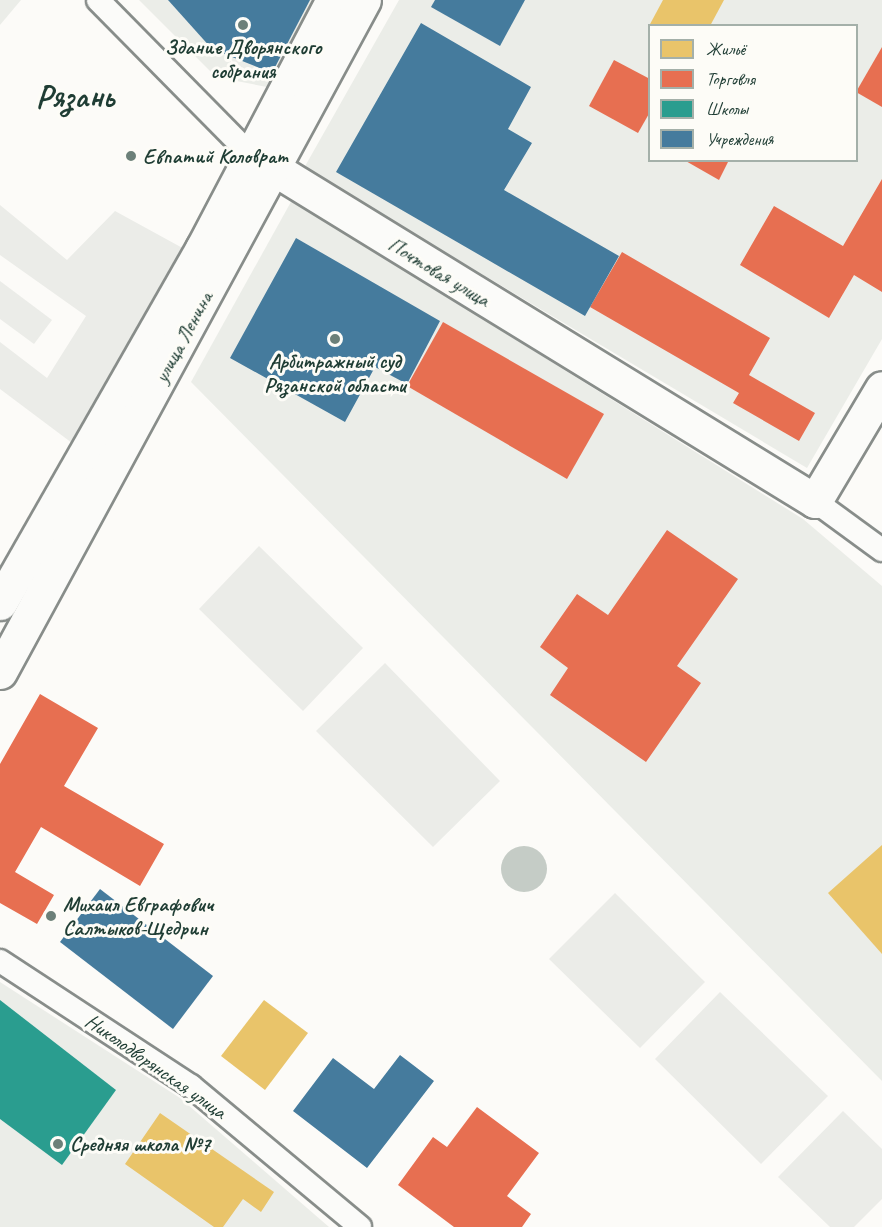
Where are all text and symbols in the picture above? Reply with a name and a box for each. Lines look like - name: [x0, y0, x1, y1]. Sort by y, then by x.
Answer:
- marker: Здание Дворянского собрания: [236, 18, 250, 32]
- legend: [648, 24, 858, 162]
- place label: Здание Дворянского собрания: [165, 34, 321, 84]
- text: Жильё: [706, 38, 745, 60]
- text: Торговля: [706, 68, 755, 90]
- district label: Рязань: [36, 77, 114, 117]
- text: Школы: [706, 98, 748, 120]
- text: Учреждения: [706, 128, 773, 150]
- place label: Евпатий Коловрат: [143, 143, 287, 169]
- marker: Евпатий Коловрат: [124, 149, 138, 163]
- street label: Почтовая улица: [383, 231, 495, 313]
- street label: улица Ленина: [149, 287, 217, 387]
- marker: Арбитражный суд Рязанской области: [328, 332, 342, 346]
- place label: Арбитражный суд Рязанской области: [264, 348, 406, 398]
- place label: Михаил Евграфович Салтыков-Щедрин: [63, 891, 212, 941]
- marker: Михаил Евграфович Салтыков-Щедрин: [44, 909, 58, 923]
- street label: Николодворянская улица: [80, 1008, 232, 1124]
- place label: Средняя школа №7: [70, 1131, 210, 1157]
- marker: Средняя школа №7: [51, 1137, 65, 1151]

